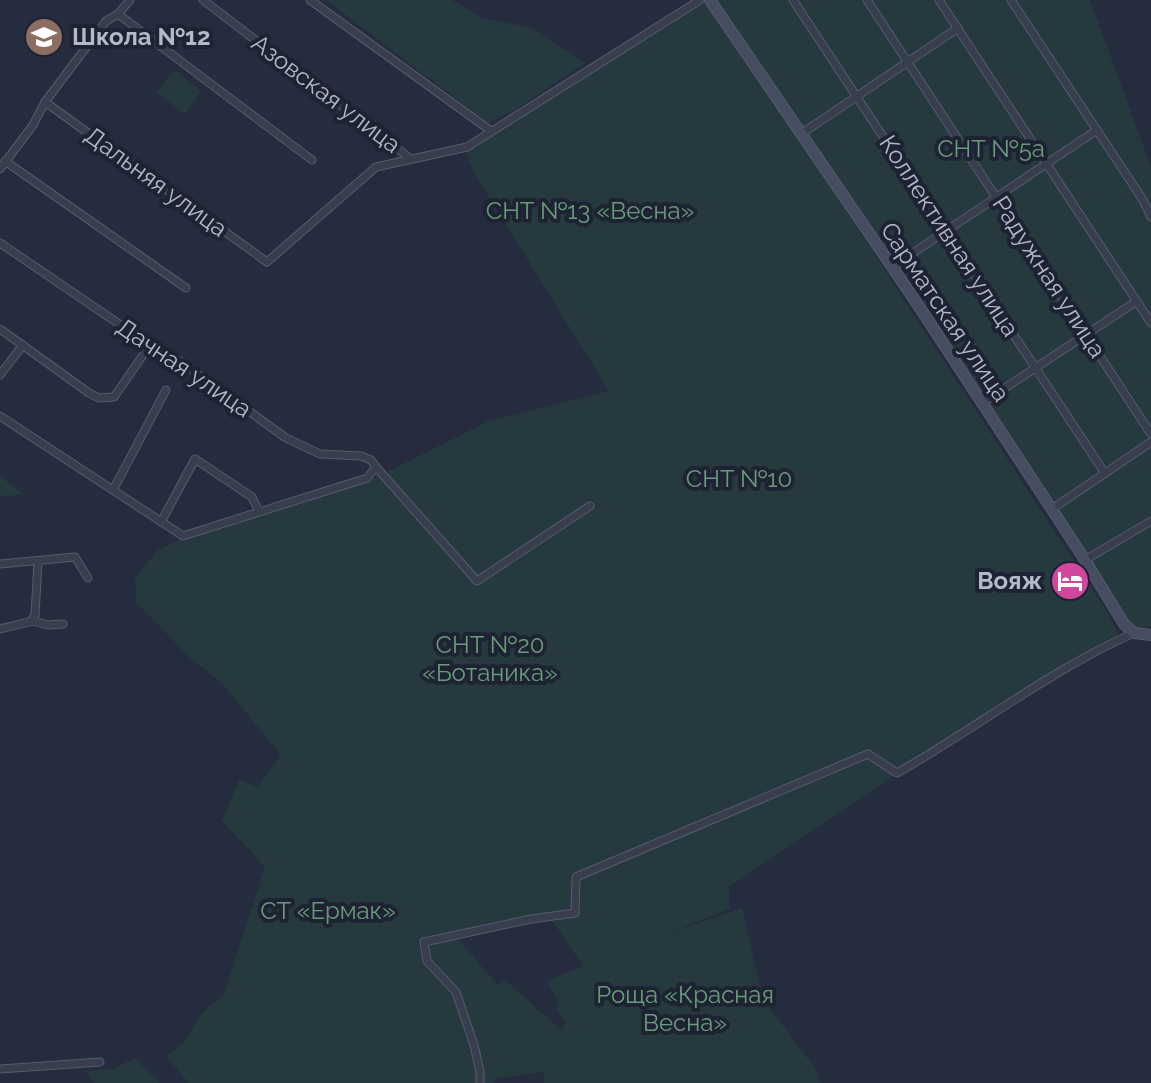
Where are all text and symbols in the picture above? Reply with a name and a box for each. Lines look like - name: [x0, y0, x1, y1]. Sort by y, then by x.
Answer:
- school or university icon: Школа №12: [23, 16, 65, 58]
- place label: Школа №12: [72, 22, 210, 51]
- street label: Азовская улица: [246, 28, 406, 159]
- street label: Дальняя улица: [80, 120, 233, 243]
- street label: Коллективная улица: [874, 130, 1025, 342]
- park label: СНТ №5а: [937, 134, 1045, 163]
- street label: Радужная улица: [986, 191, 1112, 363]
- park label: СНТ №13 «Весна»: [486, 196, 694, 225]
- street label: Сарматская улица: [875, 217, 1016, 407]
- street label: Дачная улица: [111, 312, 257, 423]
- park label: СНТ №10: [686, 464, 792, 493]
- hotel icon: Вояж: [1049, 560, 1091, 602]
- place label: Вояж: [977, 566, 1042, 595]
- park label: СНТ №20 «Ботаника»: [422, 630, 558, 687]
- park label: СТ «Ермак»: [260, 896, 396, 925]
- park label: Роща «Красная Весна»: [596, 980, 774, 1037]

